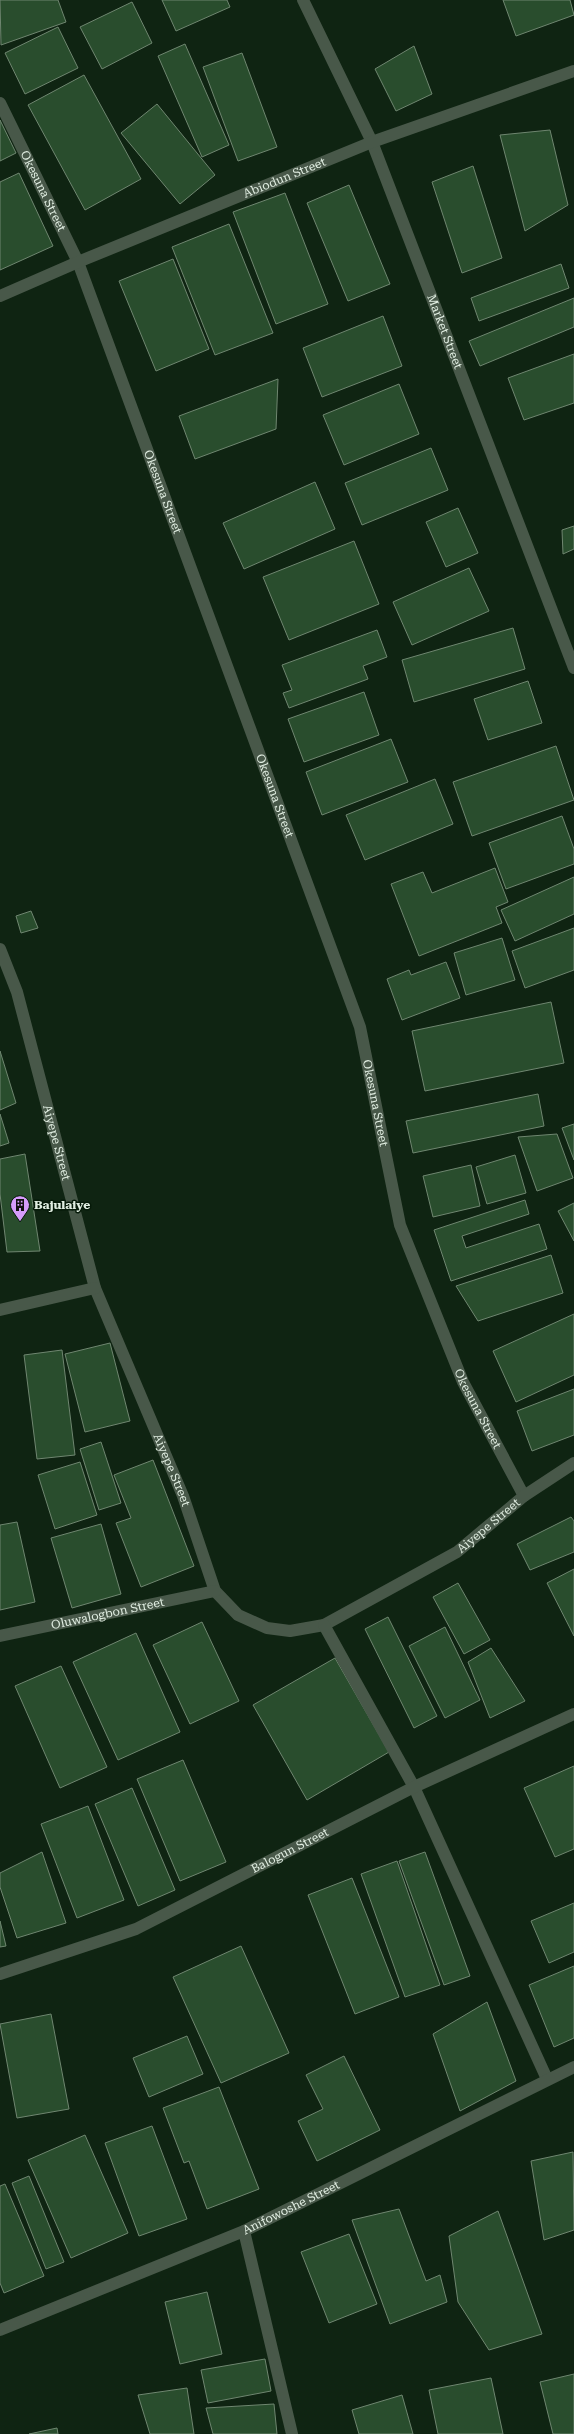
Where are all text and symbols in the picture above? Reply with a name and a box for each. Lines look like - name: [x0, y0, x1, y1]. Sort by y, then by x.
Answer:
- street label: Okesuna Street: [17, 148, 69, 234]
- street label: Abiodun Street: [241, 154, 328, 201]
- street label: Market Street: [424, 292, 466, 371]
- street label: Okesuna Street: [141, 448, 185, 536]
- street label: Okesuna Street: [253, 752, 297, 840]
- street label: Okesuna Street: [360, 1058, 391, 1148]
- street label: Aiyepe Street: [40, 1103, 73, 1182]
- building icon: Bajulaiye: [9, 1194, 31, 1222]
- place label: Bajulaiye: [34, 1198, 90, 1212]
- street label: Okesuna Street: [451, 1367, 505, 1451]
- street label: Aiyepe Street: [150, 1432, 193, 1509]
- street label: Aiyepe Street: [454, 1495, 523, 1556]
- street label: Oluwalogbon Street: [50, 1595, 166, 1632]
- street label: Balogun Street: [249, 1825, 331, 1876]
- street label: Anifowoshe Street: [240, 2177, 342, 2237]

